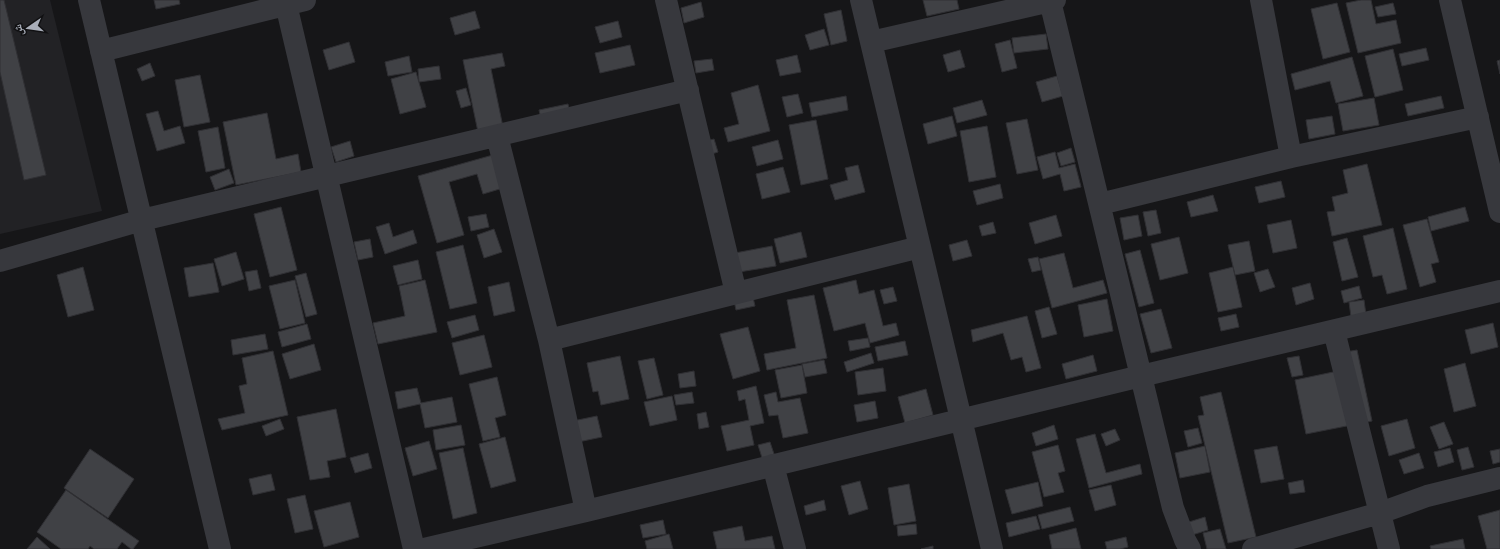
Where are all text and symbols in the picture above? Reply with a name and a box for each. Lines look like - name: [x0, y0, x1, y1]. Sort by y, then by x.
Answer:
- north arrow: [8, 8, 48, 48]
- text: ش: [11, 22, 27, 37]

